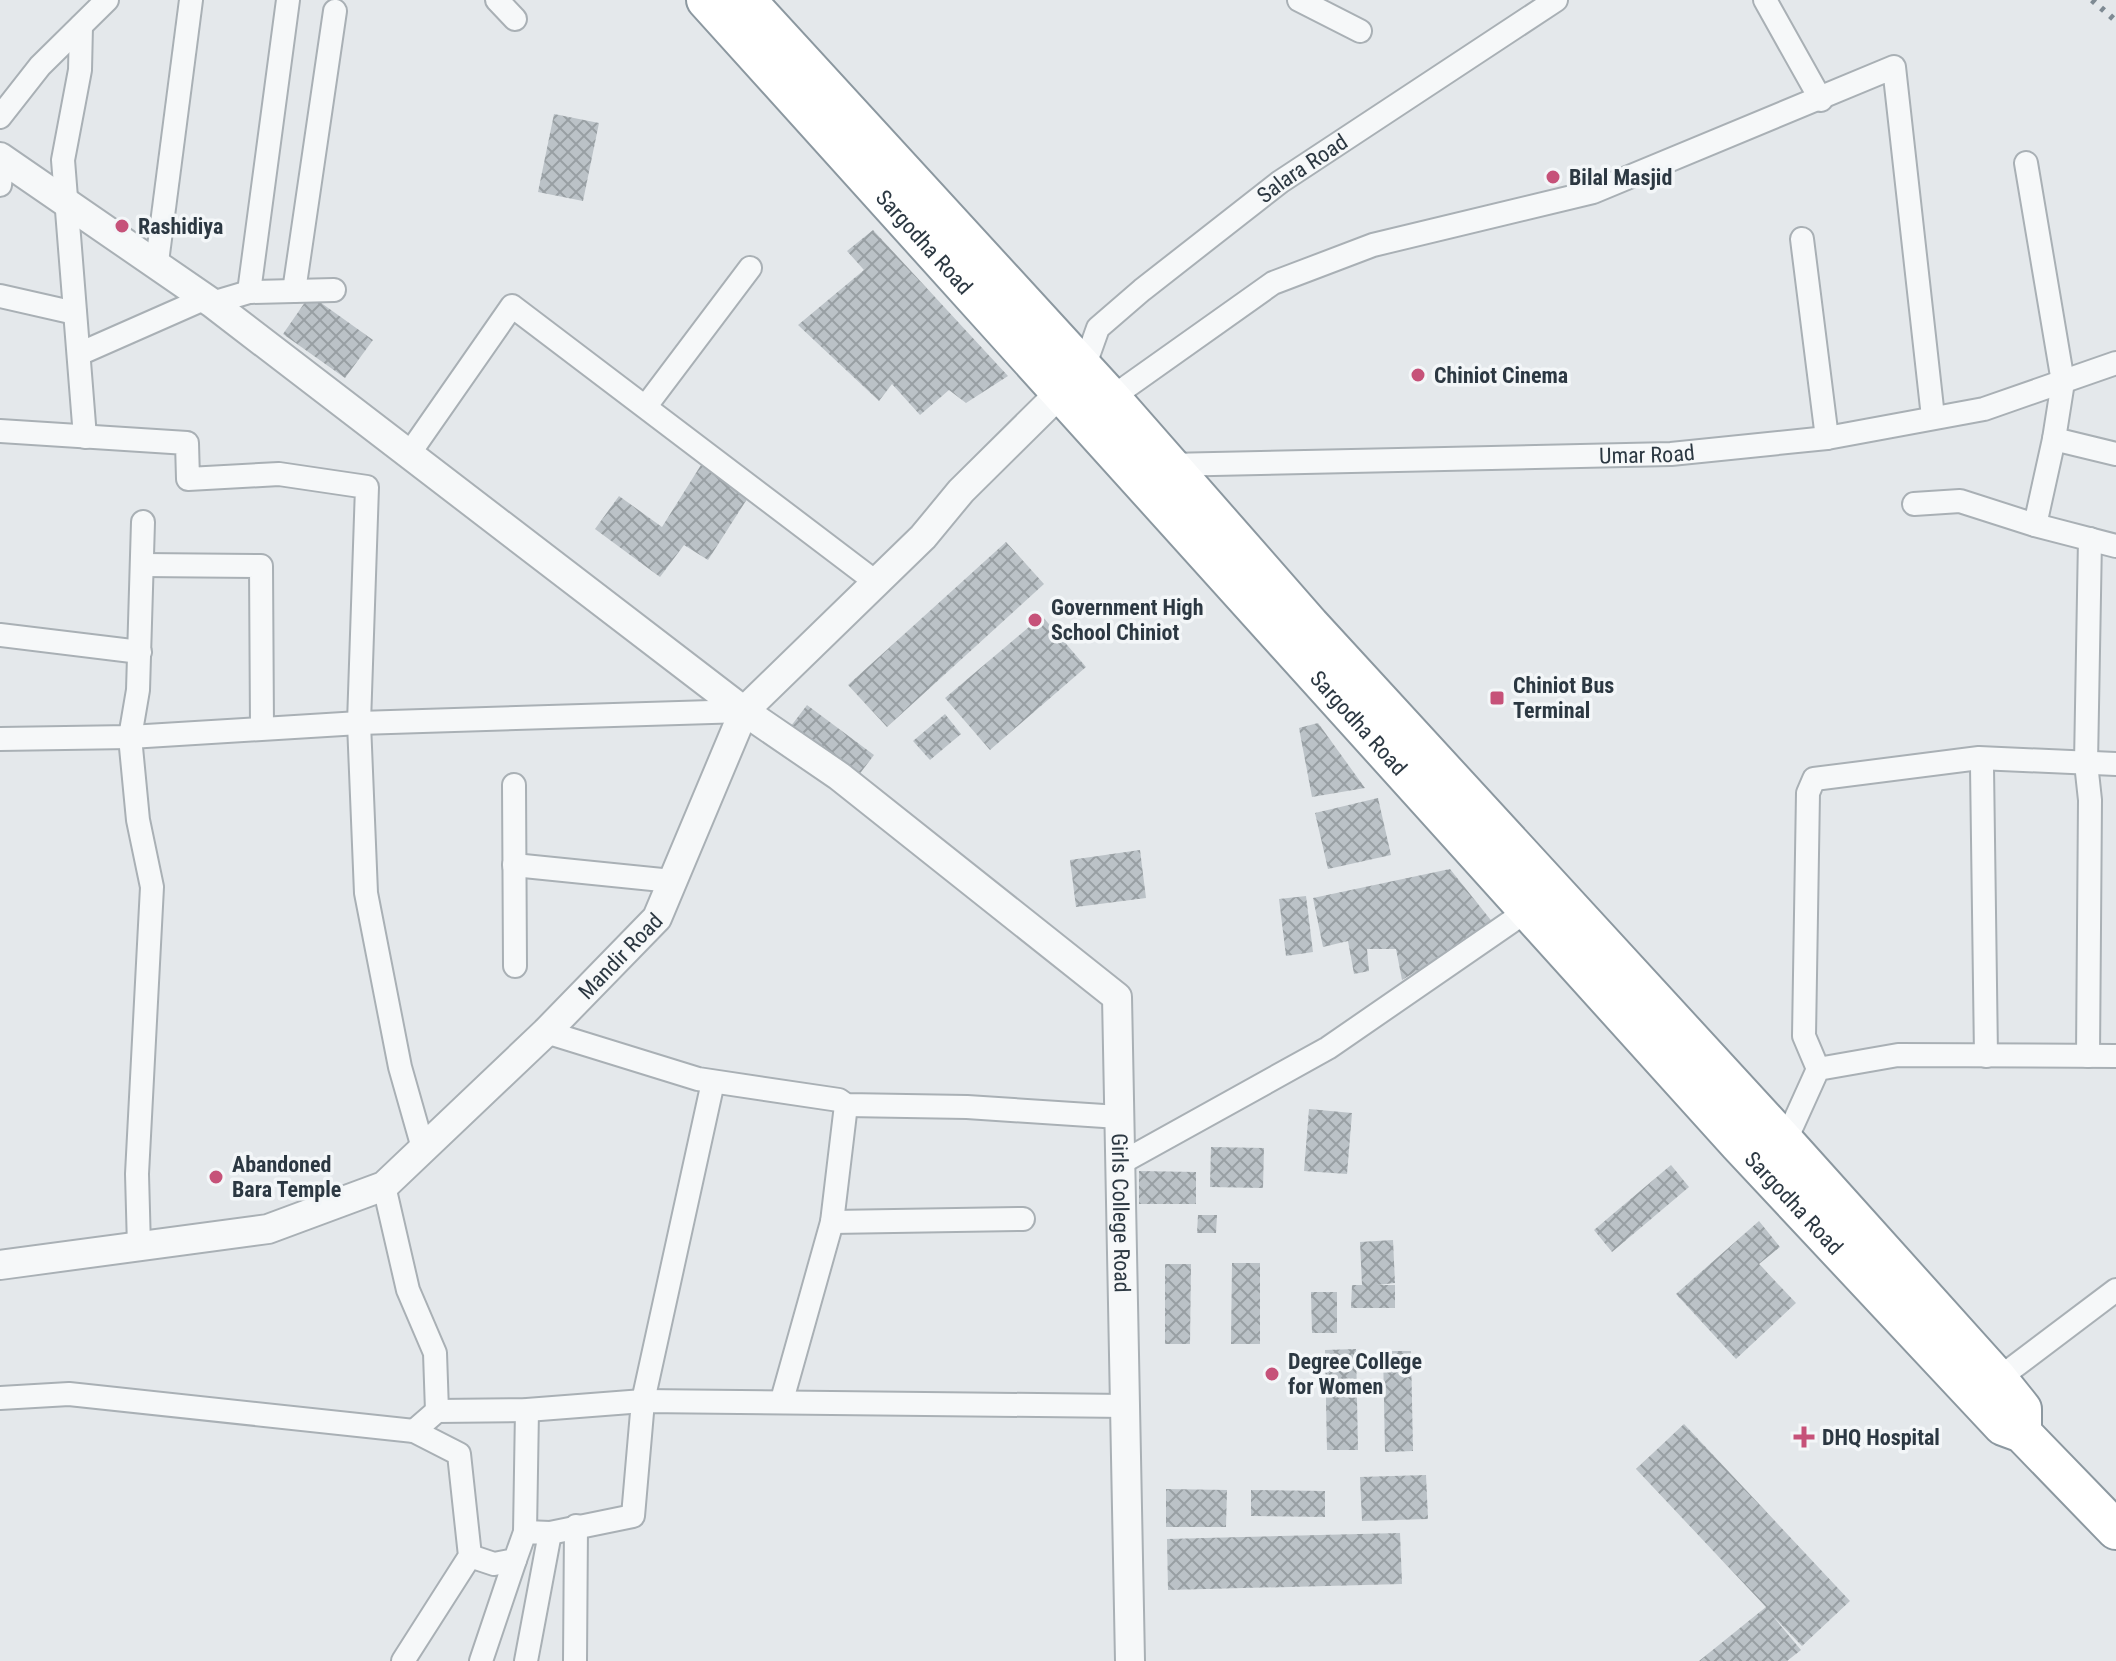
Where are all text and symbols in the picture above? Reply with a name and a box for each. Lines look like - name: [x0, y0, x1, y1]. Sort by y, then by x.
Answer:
- street label: Salara Road: [1252, 129, 1352, 208]
- place label: Bilal Masjid: [1569, 165, 1672, 190]
- marker: Bilal Masjid: [1544, 168, 1562, 186]
- street label: Sargodha Road: [871, 185, 978, 300]
- place label: Rashidiya: [138, 214, 223, 239]
- marker: Rashidiya: [113, 217, 131, 235]
- place label: Chiniot Cinema: [1434, 363, 1568, 388]
- marker: Chiniot Cinema: [1409, 366, 1427, 384]
- street label: Umar Road: [1599, 440, 1696, 469]
- place label: Government High School Chiniot: [1051, 595, 1203, 645]
- marker: Government High School Chiniot: [1026, 611, 1044, 629]
- street label: Sargodha Road: [1305, 666, 1412, 780]
- place label: Chiniot Bus Terminal: [1513, 673, 1614, 723]
- marker: Chiniot Bus Terminal: [1488, 689, 1506, 707]
- street label: Mandir Road: [573, 908, 668, 1004]
- street label: Girls College Road: [1107, 1133, 1135, 1293]
- street label: Sargodha Road: [1740, 1147, 1848, 1260]
- place label: Abandoned Bara Temple: [232, 1152, 341, 1202]
- marker: Abandoned Bara Temple: [207, 1168, 225, 1186]
- place label: Degree College for Women: [1288, 1349, 1422, 1399]
- marker: Degree College for Women: [1263, 1365, 1281, 1383]
- place label: DHQ Hospital: [1822, 1425, 1940, 1450]
- marker: DHQ Hospital: [1793, 1426, 1815, 1448]

